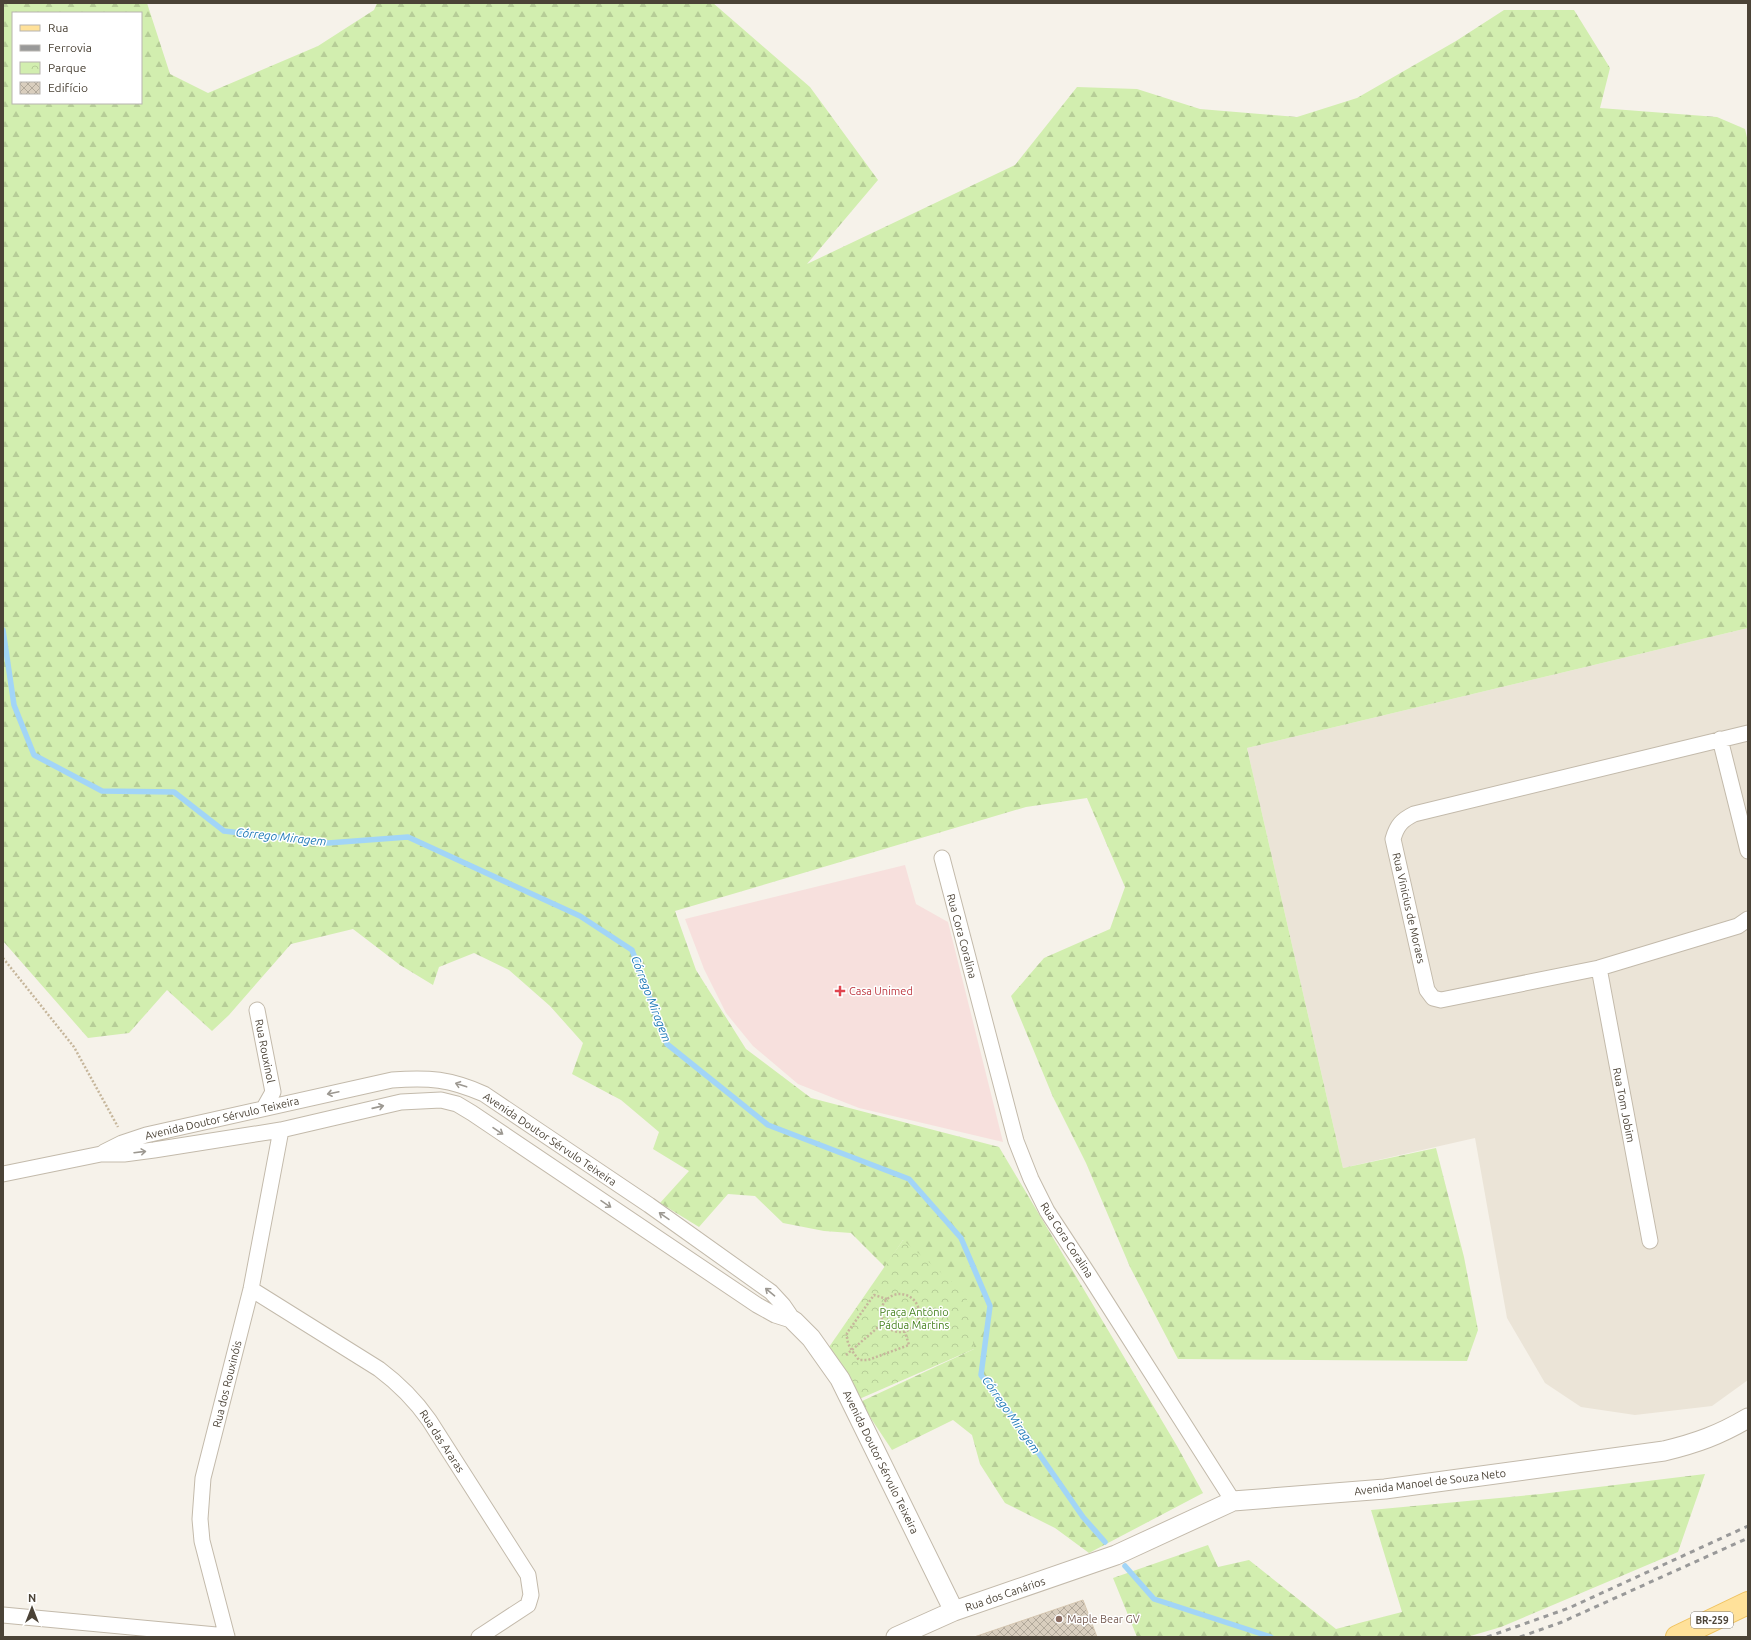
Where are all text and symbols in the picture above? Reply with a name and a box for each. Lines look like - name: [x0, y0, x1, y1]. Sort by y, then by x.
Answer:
- legend: [12, 12, 142, 104]
- text: Rua: [48, 21, 69, 34]
- text: Ferrovia: [48, 41, 92, 54]
- text: Parque: [48, 61, 86, 74]
- text: Edifício: [48, 81, 88, 94]
- water label: Córrego Miragem: [235, 825, 327, 848]
- street label: Rua Vinicius de Moraes: [1390, 851, 1428, 965]
- street label: Rua Cora Coralina: [945, 892, 979, 980]
- water label: Córrego Miragem: [629, 954, 674, 1044]
- marker: Casa Unimed: [834, 985, 846, 997]
- place label: Casa Unimed: [849, 985, 913, 997]
- street label: Rua Rouxinol: [253, 1018, 277, 1084]
- street label: Rua Tom Jobim: [1611, 1067, 1637, 1143]
- one-way arrow: [455, 1081, 468, 1088]
- one-way arrow: [327, 1089, 340, 1097]
- street label: Avenida Doutor Sérvulo Teixeira: [481, 1090, 619, 1188]
- street label: Avenida Doutor Sérvulo Teixeira: [144, 1094, 300, 1142]
- one-way arrow: [371, 1103, 384, 1110]
- one-way arrow: [492, 1127, 503, 1135]
- one-way arrow: [133, 1148, 146, 1155]
- one-way arrow: [600, 1200, 611, 1209]
- street label: Rua Cora Coralina: [1038, 1200, 1096, 1280]
- one-way arrow: [659, 1212, 670, 1220]
- one-way arrow: [764, 1287, 775, 1296]
- park label: Praça Antônio Pádua Martins: [879, 1306, 949, 1331]
- street label: Rua dos Rouxinóis: [210, 1339, 244, 1429]
- water label: Córrego Miragem: [980, 1374, 1043, 1456]
- street label: Avenida Doutor Sérvulo Teixeira: [841, 1388, 921, 1536]
- street label: Rua das Araras: [417, 1407, 467, 1475]
- street label: Avenida Manoel de Souza Neto: [1353, 1467, 1507, 1497]
- street label: Rua dos Canários: [963, 1575, 1047, 1613]
- north arrow: [12, 1588, 52, 1628]
- text: N: [28, 1592, 36, 1604]
- road number: BR-259: [1691, 1612, 1733, 1628]
- place label: Maple Bear GV: [1067, 1613, 1140, 1625]
- marker: Maple Bear GV: [1054, 1614, 1064, 1624]

